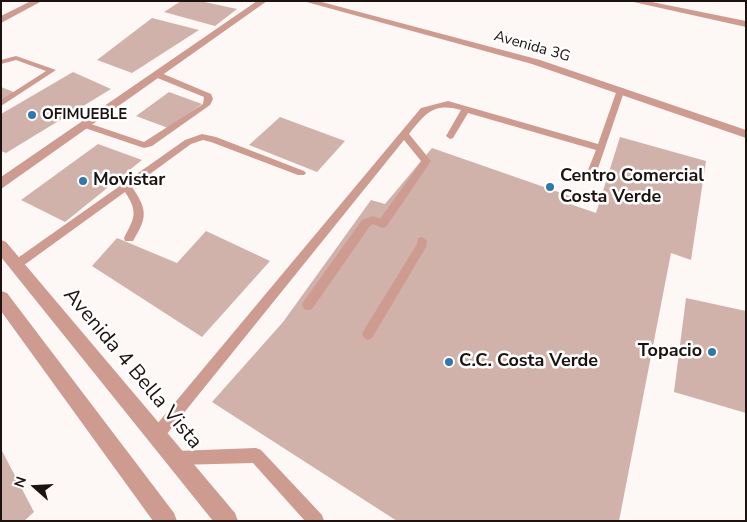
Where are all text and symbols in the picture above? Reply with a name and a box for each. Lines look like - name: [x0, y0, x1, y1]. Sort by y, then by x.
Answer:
- street label: Avenida 3G: [492, 28, 572, 66]
- place label: OFIMUEBLE: [42, 106, 127, 124]
- marker: OFIMUEBLE: [26, 109, 38, 121]
- place label: Centro Comercial Costa Verde: [560, 166, 704, 208]
- place label: Movistar: [93, 170, 165, 192]
- marker: Movistar: [77, 175, 89, 187]
- marker: Centro Comercial Costa Verde: [544, 181, 556, 193]
- street label: Avenida 4 Bella Vista: [57, 283, 207, 455]
- place label: Topacio: [638, 341, 702, 363]
- marker: Topacio: [706, 346, 718, 358]
- place label: C.C. Costa Verde: [459, 351, 598, 373]
- marker: C.C. Costa Verde: [443, 356, 455, 368]
- north arrow: [10, 462, 60, 512]
- text: N: [10, 474, 31, 490]

